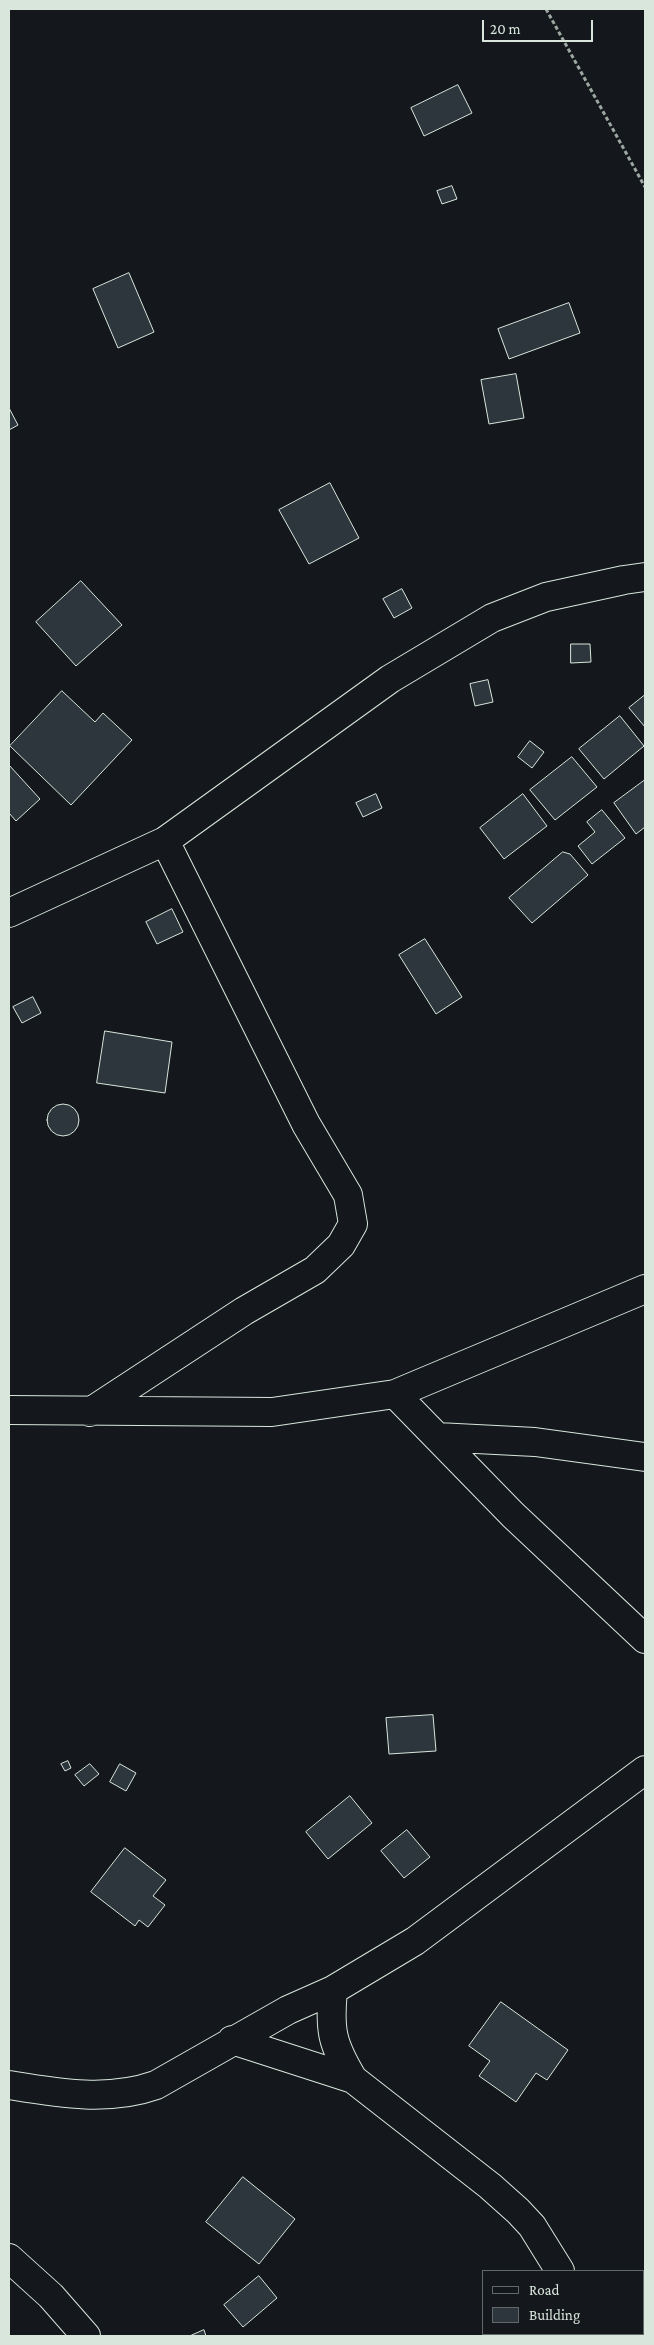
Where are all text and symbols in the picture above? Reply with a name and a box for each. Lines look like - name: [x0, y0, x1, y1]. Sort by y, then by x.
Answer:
- scale bar: [484, 10, 595, 42]
- text: 20 m: [490, 21, 521, 37]
- legend: [482, 2270, 644, 2335]
- text: Road: [529, 2282, 559, 2298]
- text: Building: [529, 2307, 580, 2323]

